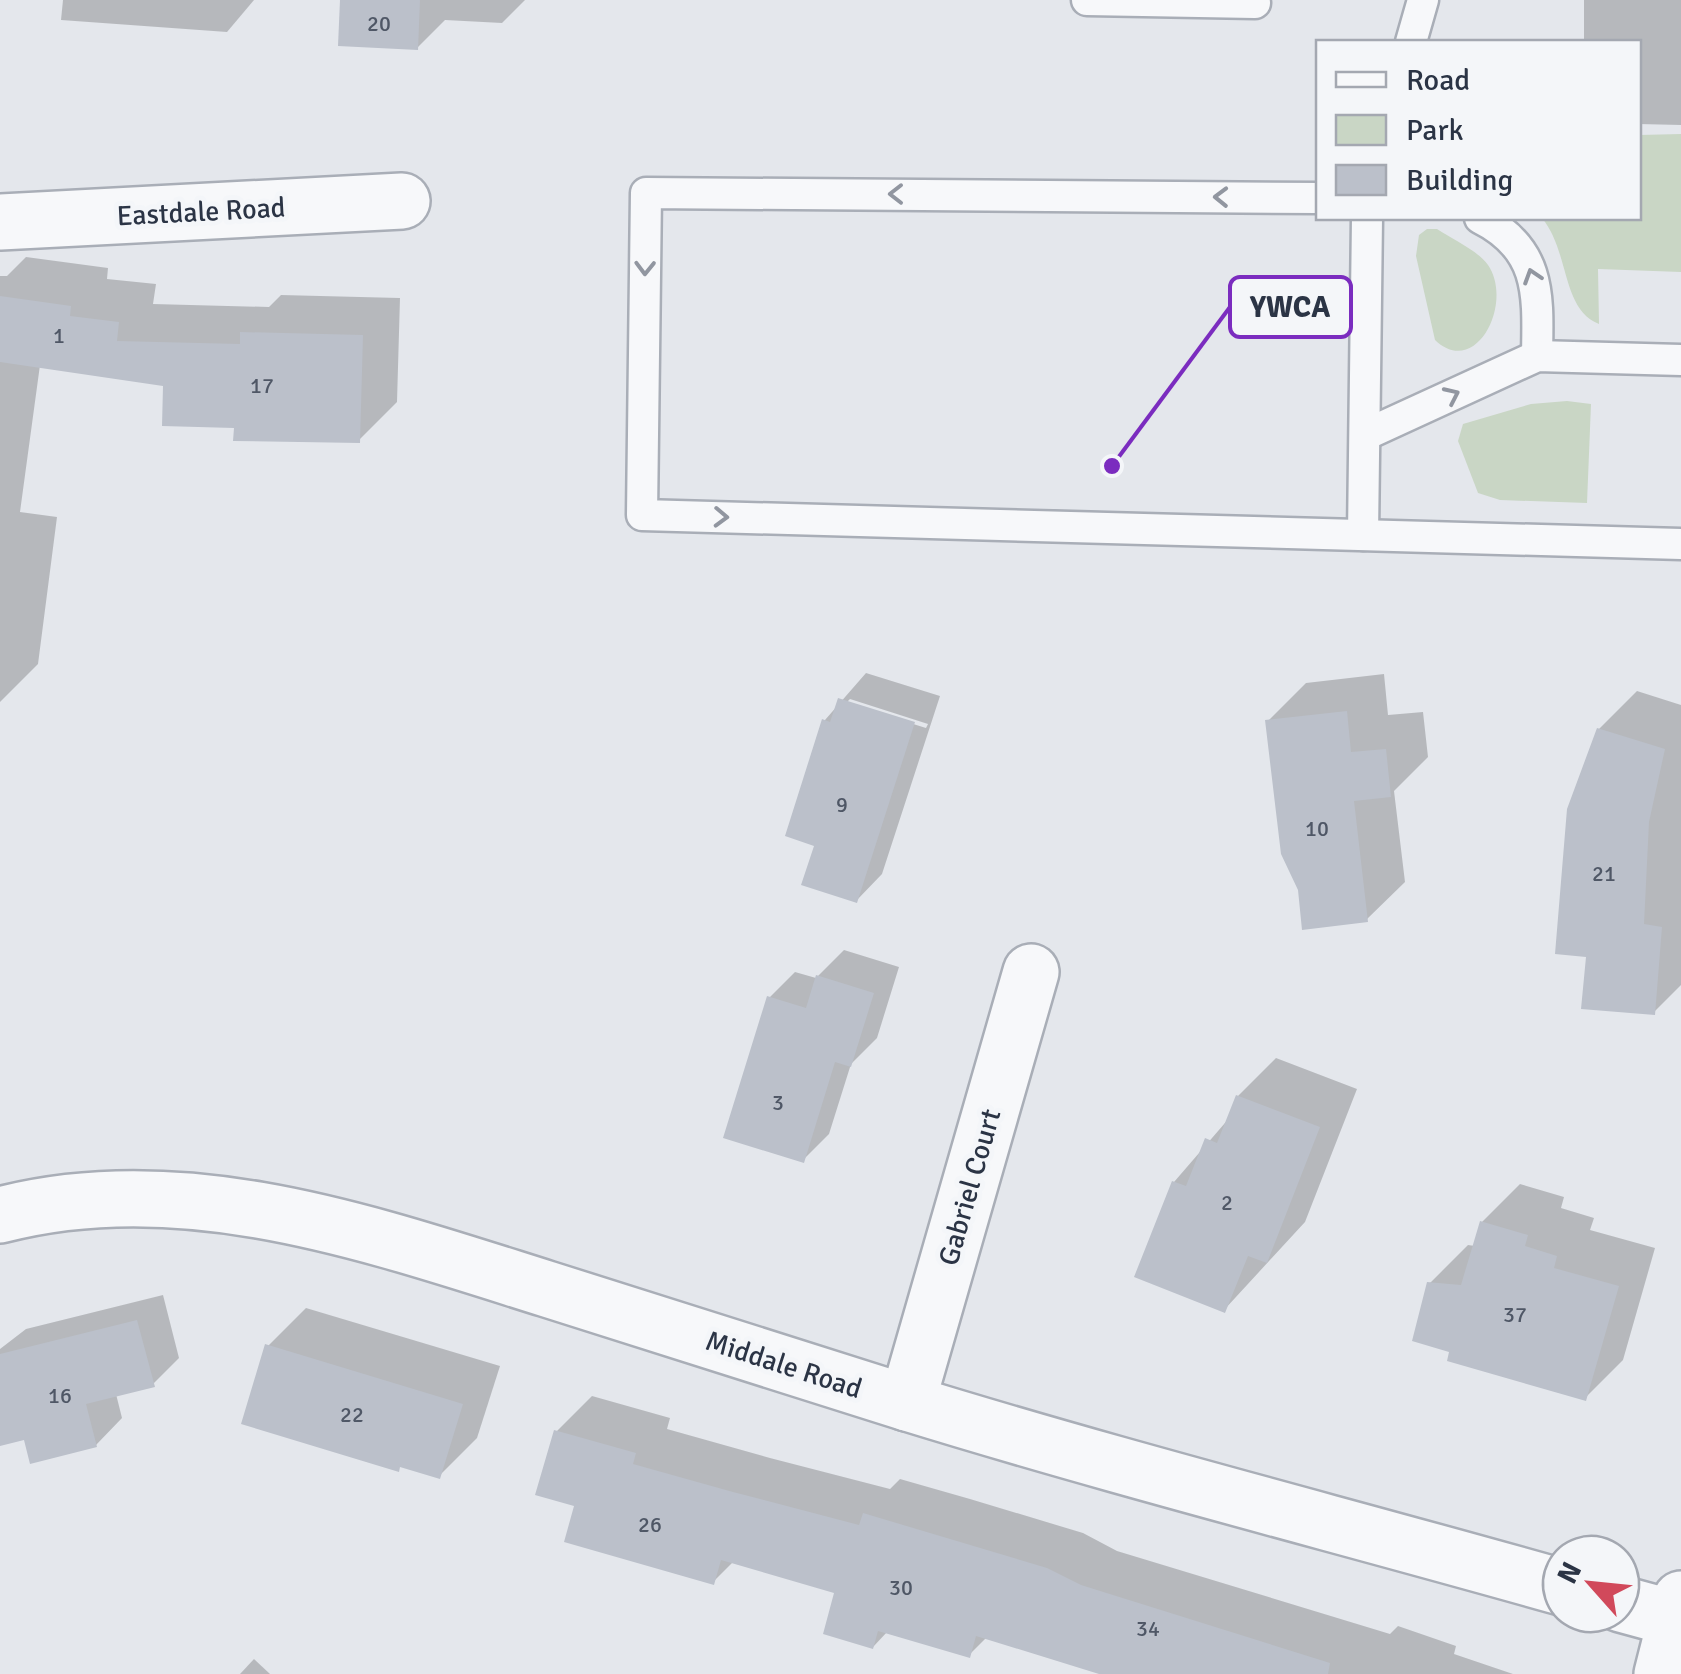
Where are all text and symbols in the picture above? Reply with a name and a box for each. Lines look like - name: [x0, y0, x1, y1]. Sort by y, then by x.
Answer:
- house number: 20: [367, 10, 391, 37]
- legend: [1316, 40, 1641, 220]
- text: Road: [1406, 62, 1470, 99]
- text: Park: [1406, 112, 1464, 149]
- text: Building: [1406, 162, 1513, 199]
- one-way arrow: [888, 183, 904, 205]
- one-way arrow: [1213, 187, 1229, 208]
- street label: Eastdale Road: [116, 191, 286, 233]
- one-way arrow: [634, 260, 656, 276]
- one-way arrow: [1524, 268, 1544, 285]
- callout: YWCA: [1230, 277, 1351, 337]
- text: YWCA: [1249, 289, 1330, 326]
- house number: 1: [53, 322, 65, 349]
- house number: 17: [250, 372, 274, 399]
- one-way arrow: [1442, 388, 1460, 408]
- one-way arrow: [713, 506, 729, 527]
- house number: 9: [836, 791, 848, 818]
- house number: 10: [1305, 815, 1329, 842]
- house number: 21: [1592, 860, 1616, 887]
- house number: 3: [772, 1089, 784, 1116]
- street label: Gabriel Court: [931, 1105, 1009, 1269]
- house number: 2: [1221, 1189, 1233, 1216]
- house number: 37: [1503, 1301, 1527, 1328]
- street label: Middale Road: [701, 1324, 866, 1406]
- house number: 16: [48, 1382, 72, 1409]
- house number: 22: [340, 1401, 364, 1428]
- house number: 26: [638, 1511, 662, 1538]
- north arrow: [1541, 1534, 1641, 1634]
- text: N: [1550, 1557, 1589, 1590]
- house number: 30: [889, 1574, 913, 1601]
- house number: 34: [1136, 1615, 1160, 1642]

